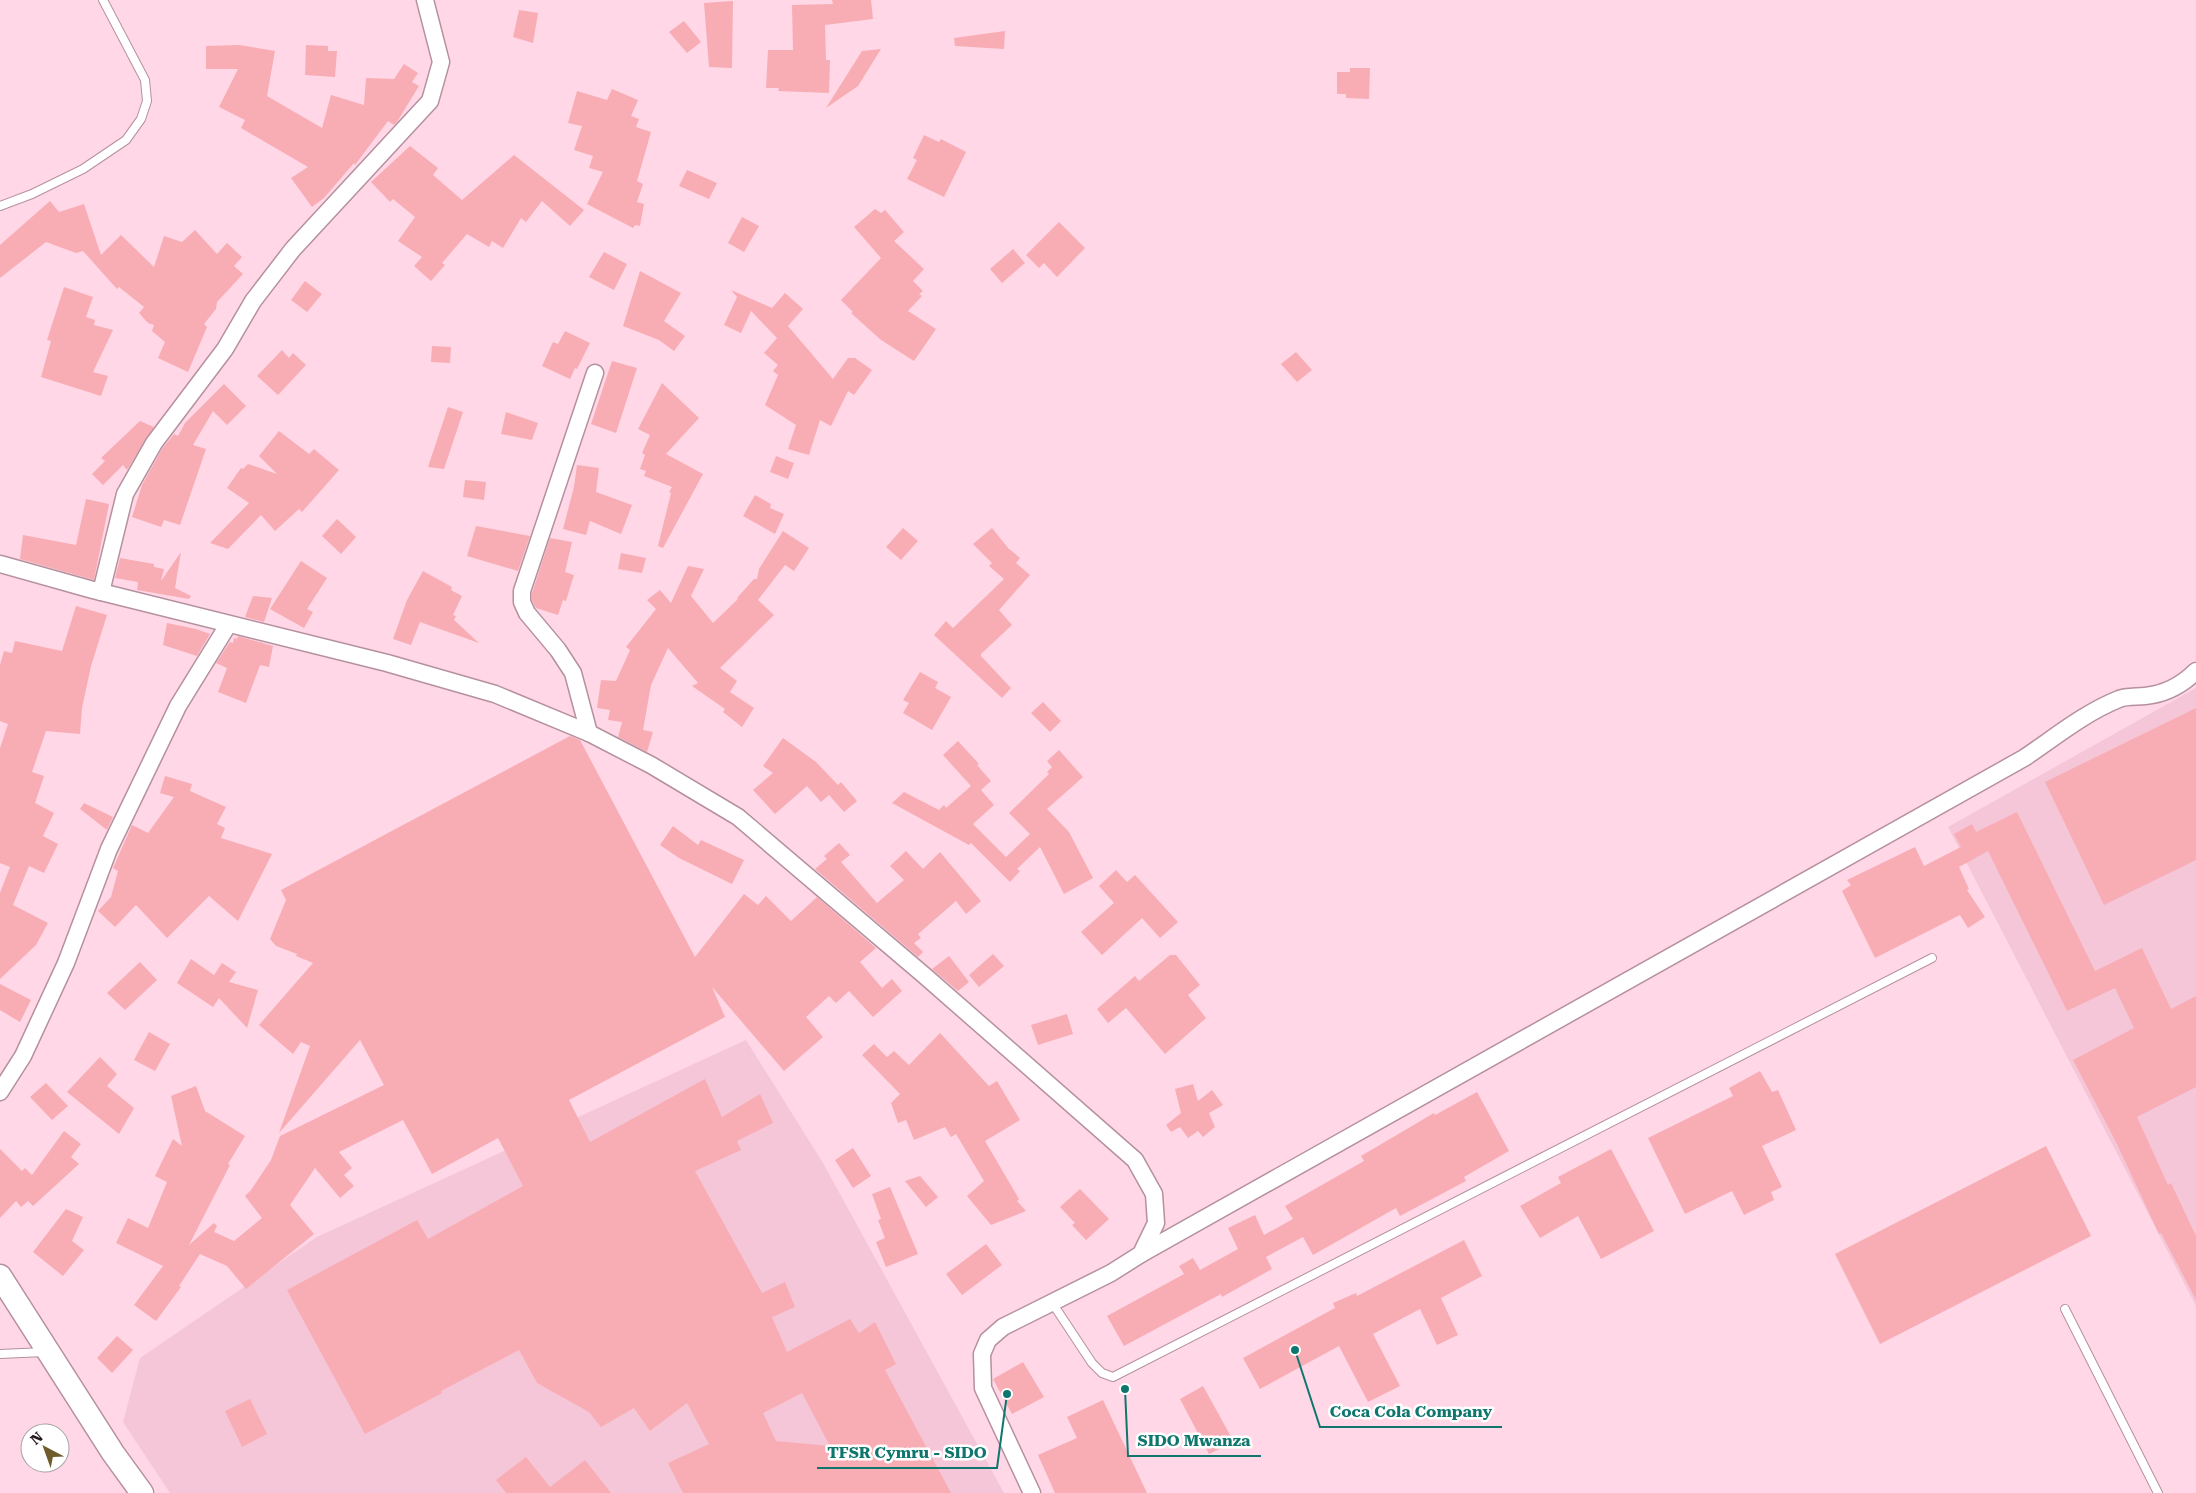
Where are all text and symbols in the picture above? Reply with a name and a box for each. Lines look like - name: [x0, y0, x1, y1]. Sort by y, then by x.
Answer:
- callout: Coca Cola Company: [1320, 1396, 1502, 1427]
- text: Coca Cola Company: [1330, 1402, 1492, 1421]
- north arrow: [20, 1423, 70, 1473]
- callout: SIDO Mwanza: [1128, 1425, 1261, 1456]
- text: N: [27, 1428, 46, 1448]
- text: SIDO Mwanza: [1138, 1431, 1251, 1450]
- callout: TFSR Cymru - SIDO: [817, 1437, 997, 1468]
- text: TFSR Cymru - SIDO: [827, 1443, 987, 1462]

